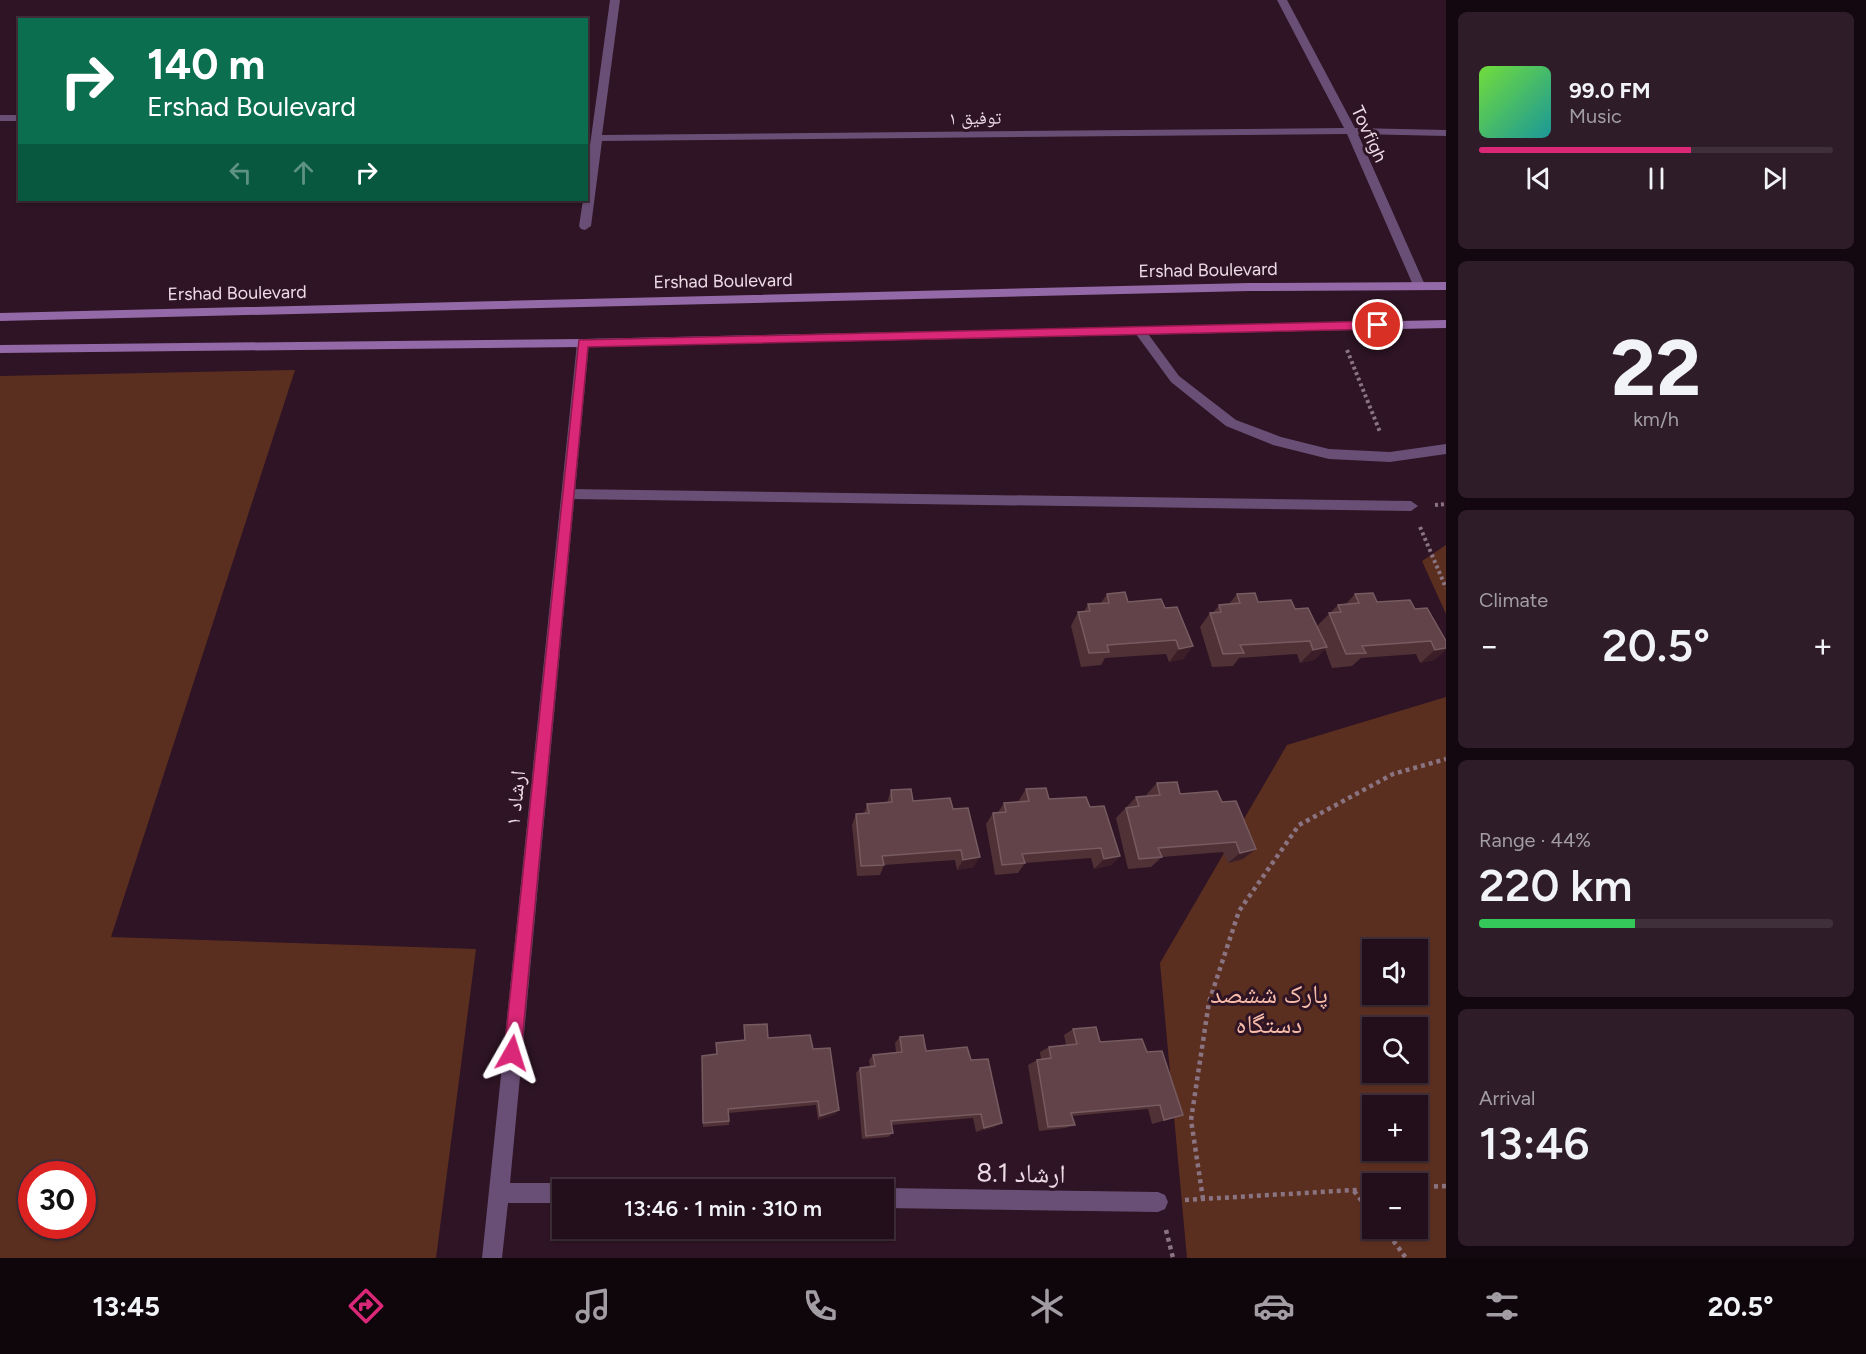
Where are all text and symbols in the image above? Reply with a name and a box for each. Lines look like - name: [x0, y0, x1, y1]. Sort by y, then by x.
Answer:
- text: 140 m: [147, 39, 265, 90]
- icon: right: [48, 42, 126, 120]
- text: 99.0 FM: [1569, 77, 1651, 104]
- text: Ershad Boulevard: [147, 90, 356, 123]
- street label: Tovfigh: [1346, 102, 1392, 166]
- text: Music: [1569, 104, 1622, 128]
- street label: توفیق ۱: [948, 107, 1002, 129]
- icon: left: [224, 156, 257, 189]
- icon: ahead: [287, 156, 320, 189]
- icon: right: [350, 156, 383, 189]
- icon: previous: [1522, 162, 1555, 195]
- icon: pause: [1640, 162, 1673, 195]
- icon: next: [1758, 162, 1791, 195]
- street label: Ershad Boulevard: [1138, 258, 1278, 282]
- street label: Ershad Boulevard: [653, 269, 793, 293]
- street label: Ershad Boulevard: [167, 281, 307, 305]
- pin: [1352, 299, 1403, 350]
- icon: arrive: [1361, 308, 1394, 341]
- text: 22: [1611, 321, 1701, 415]
- text: km/h: [1633, 407, 1679, 431]
- text: Climate: [1479, 588, 1548, 612]
- text: 20.5°: [1602, 618, 1710, 672]
- text: −: [1479, 626, 1500, 665]
- text: +: [1812, 626, 1833, 665]
- street label: ارشاد ۱: [500, 769, 530, 827]
- text: Range · 44%: [1479, 828, 1591, 852]
- text: 220 km: [1479, 858, 1632, 912]
- map controls: [1362, 939, 1428, 1239]
- button: sound: [1362, 939, 1428, 1005]
- park label: پارک‌ ششصد دستگاه: [1210, 978, 1328, 1040]
- button: search: [1362, 1017, 1428, 1083]
- position arrow: [480, 1021, 544, 1085]
- text: Arrival: [1479, 1086, 1535, 1110]
- button: +: [1362, 1095, 1428, 1161]
- text: 13:46: [1479, 1116, 1589, 1170]
- street label: ارشاد 8.1: [976, 1156, 1066, 1190]
- speed limit sign: 30: [18, 1161, 96, 1239]
- button: −: [1362, 1173, 1428, 1239]
- text: 13:46 · 1 min · 310 m: [624, 1195, 822, 1222]
- icon: directions: [345, 1285, 387, 1327]
- icon: music: [572, 1285, 614, 1327]
- icon: phone: [799, 1285, 841, 1327]
- icon: climate: [1026, 1285, 1068, 1327]
- icon: car: [1253, 1285, 1295, 1327]
- icon: filters: [1481, 1285, 1523, 1327]
- text: 13:45: [93, 1290, 160, 1323]
- text: 20.5°: [1708, 1290, 1773, 1323]

